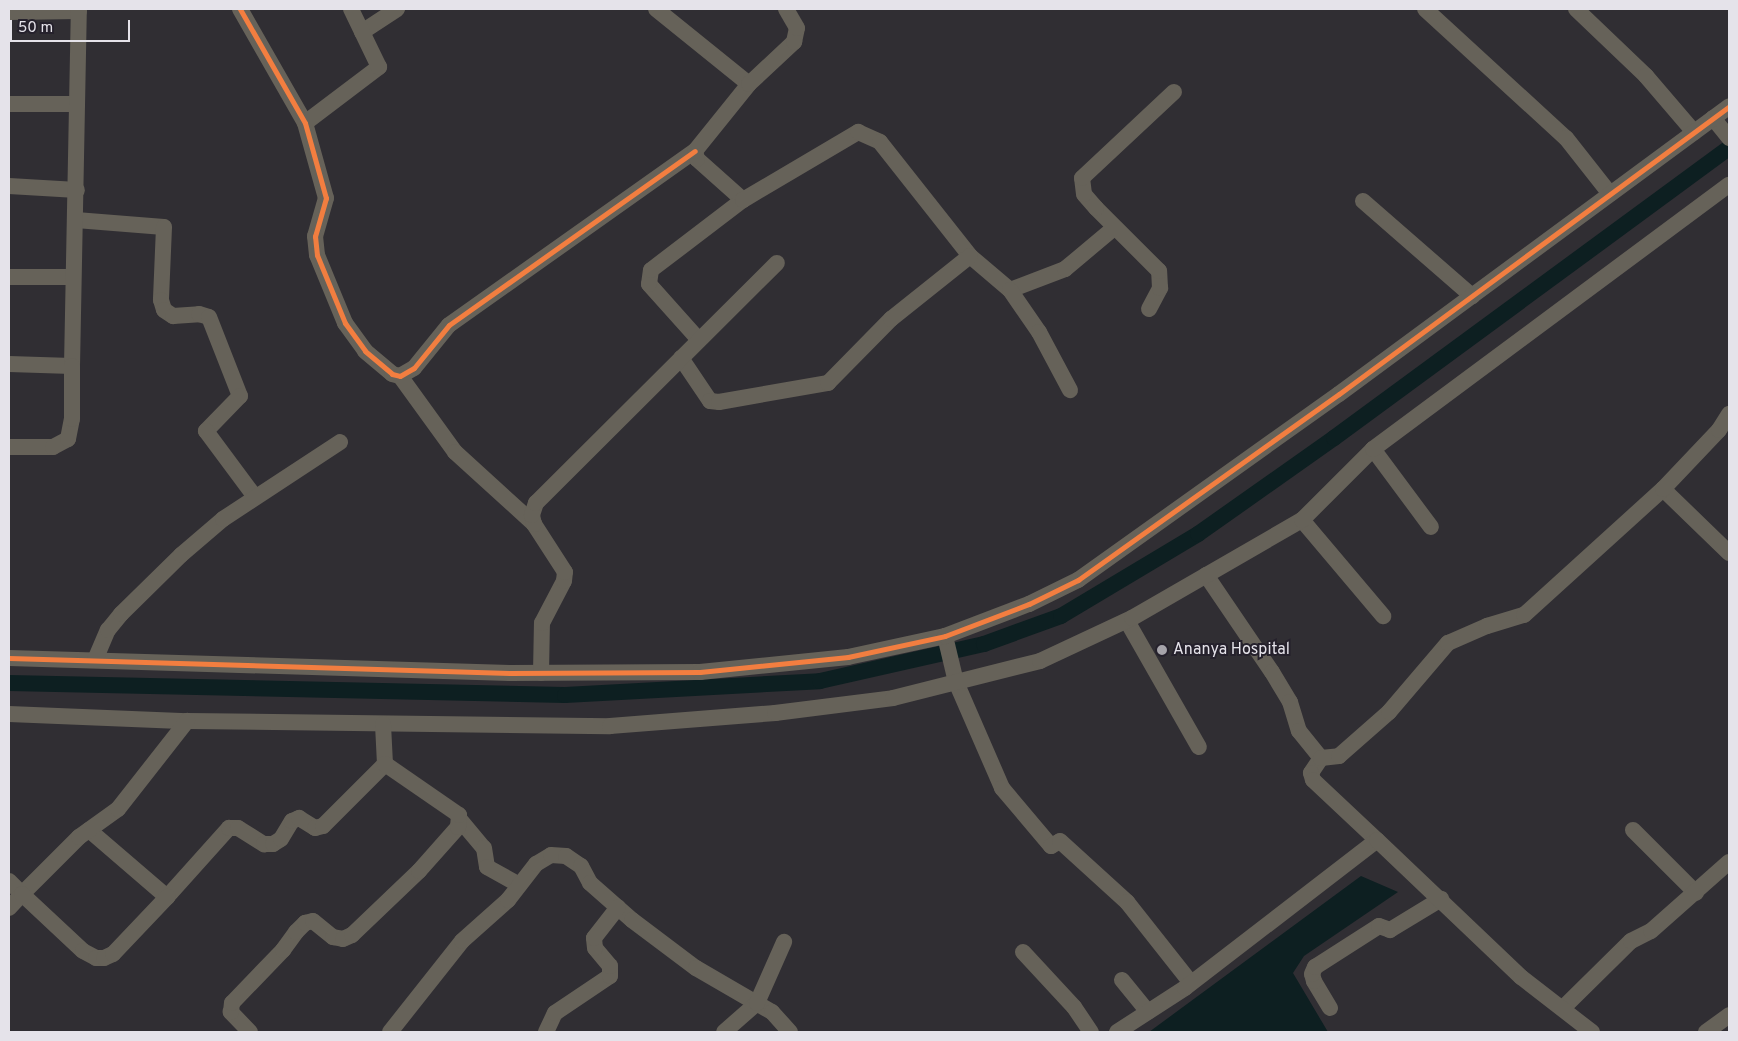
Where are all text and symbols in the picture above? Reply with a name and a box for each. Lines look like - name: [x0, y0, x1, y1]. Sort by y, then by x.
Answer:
- scale bar: [12, 10, 132, 42]
- text: 50 m: [18, 19, 53, 38]
- place label: Ananya Hospital: [1173, 640, 1290, 660]
- marker: Ananya Hospital: [1155, 643, 1169, 657]

